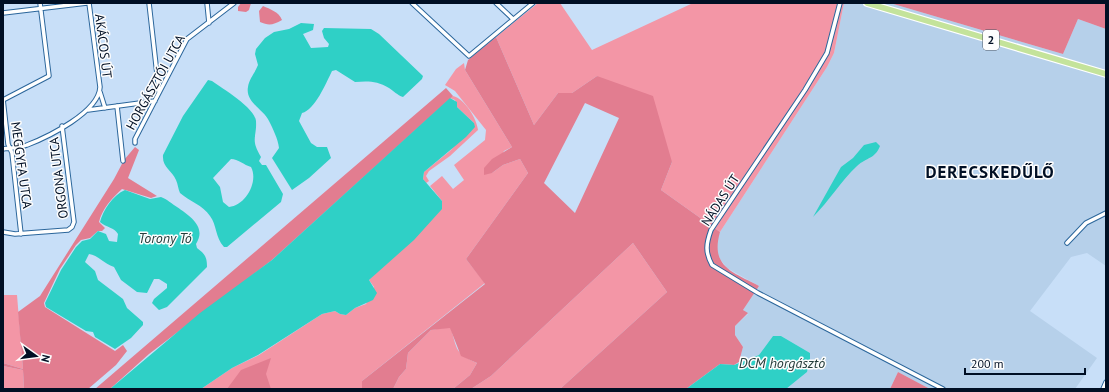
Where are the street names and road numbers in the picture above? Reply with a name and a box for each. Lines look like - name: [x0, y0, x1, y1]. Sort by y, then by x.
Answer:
- street label: AKÁCOS ÚT: [91, 13, 116, 79]
- road number: 2: [983, 30, 999, 50]
- street label: HORGÁSZTÓI UTCA: [122, 31, 189, 133]
- street label: MEGGYFA UTCA: [7, 121, 36, 210]
- street label: ORGONA UTCA: [45, 136, 72, 220]
- street label: NÁDAS ÚT: [697, 171, 743, 229]

